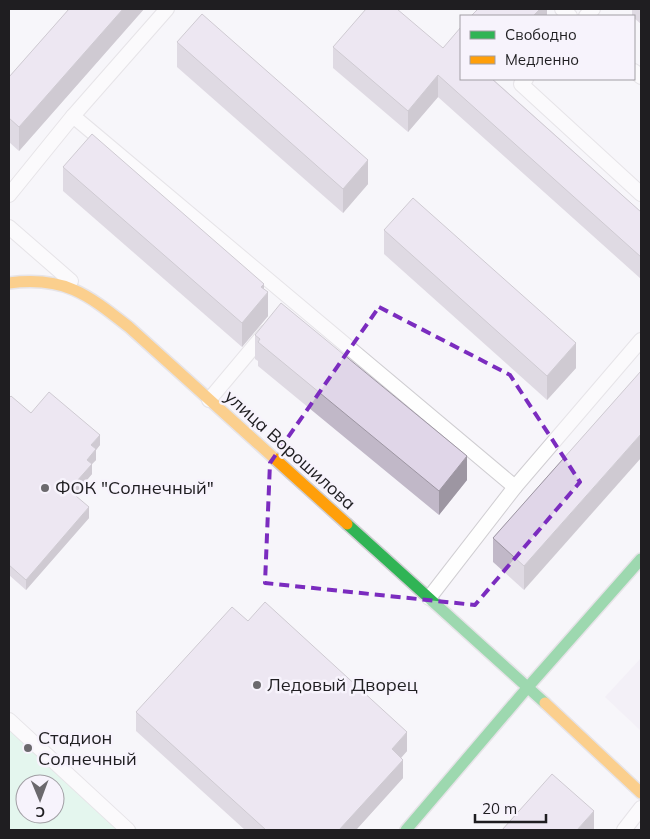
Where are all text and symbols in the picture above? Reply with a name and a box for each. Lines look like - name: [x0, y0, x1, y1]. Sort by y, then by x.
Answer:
- legend: [460, 15, 635, 80]
- text: Свободно: [505, 25, 577, 44]
- text: Медленно: [505, 50, 579, 69]
- street label: улица Ворошилова: [220, 385, 361, 515]
- place label: ФОК "Солнечный": [55, 476, 214, 499]
- marker: ФОК "Солнечный": [39, 482, 51, 494]
- place label: Ледовый Дворец: [267, 673, 418, 696]
- marker: Ледовый Дворец: [251, 679, 263, 691]
- place label: Стадион Солнечный: [38, 726, 137, 770]
- marker: Стадион Солнечный: [22, 742, 34, 754]
- north arrow: [15, 774, 65, 824]
- scale bar: [475, 792, 546, 824]
- text: 20 m: [482, 799, 517, 818]
- text: С: [35, 803, 45, 821]

